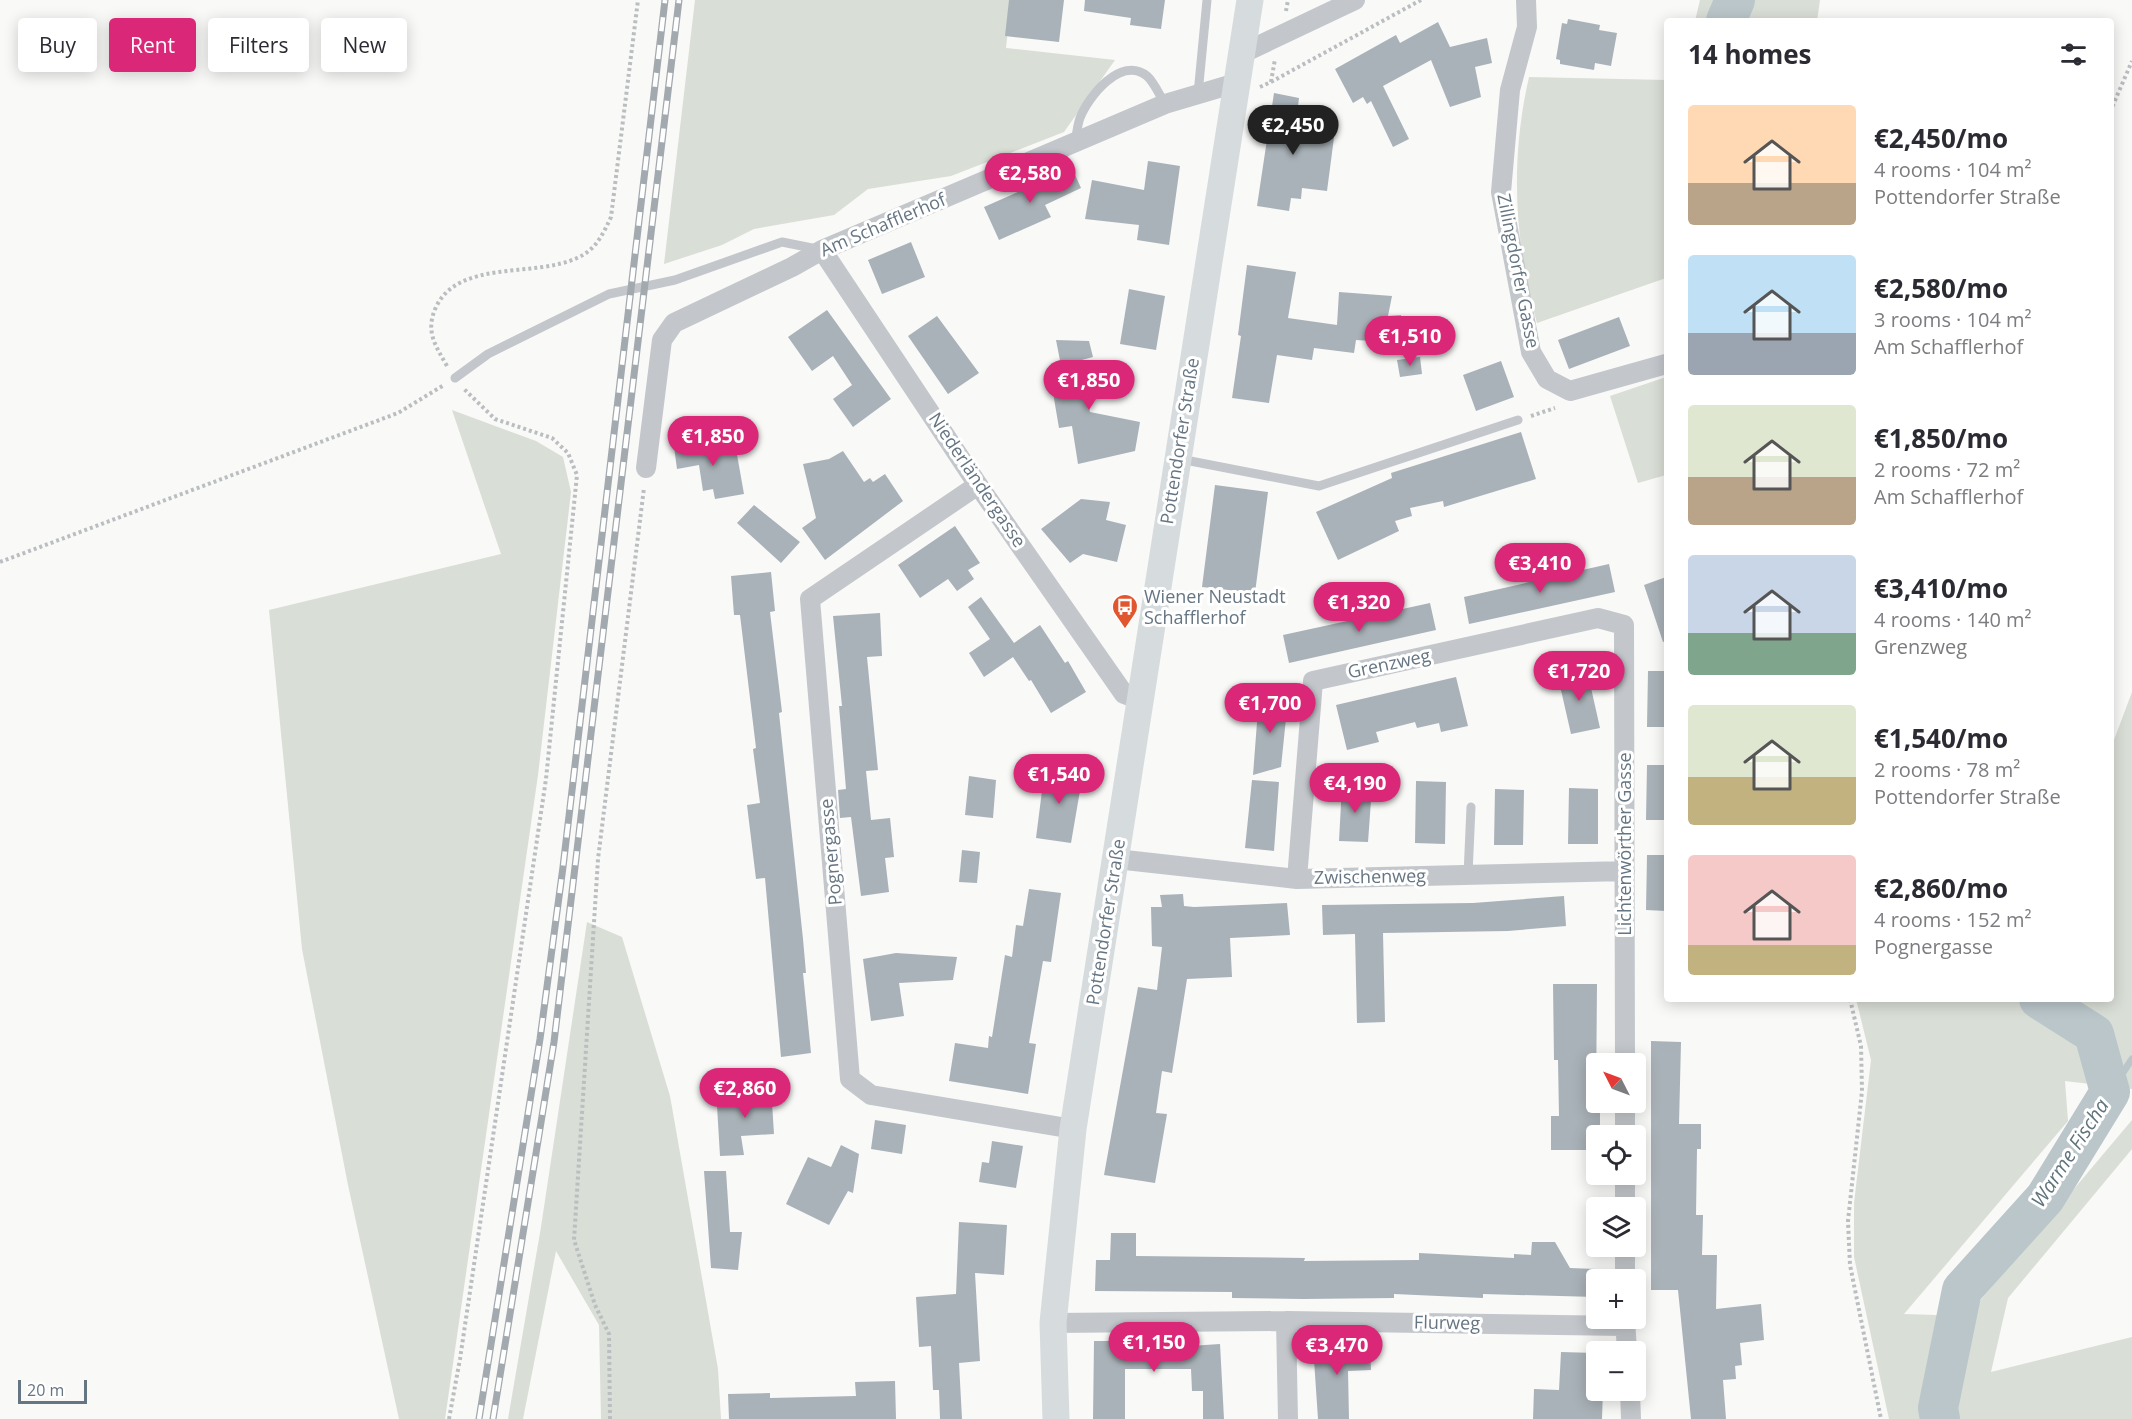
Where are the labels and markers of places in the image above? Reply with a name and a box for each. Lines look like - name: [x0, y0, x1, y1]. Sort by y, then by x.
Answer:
- pin: €2,450: [1244, 105, 1342, 156]
- pin: €2,580: [981, 153, 1079, 204]
- pin: €1,510: [1361, 316, 1459, 367]
- pin: €1,850: [1040, 360, 1138, 411]
- pin: €1,850: [664, 416, 762, 467]
- pin: €3,410: [1491, 543, 1589, 594]
- pin: €1,320: [1310, 582, 1408, 633]
- place label: Wiener Neustadt Schafflerhof: [1144, 584, 1286, 629]
- bus stop icon: Wiener Neustadt Schafflerhof: [1110, 592, 1140, 630]
- pin: €1,720: [1530, 651, 1628, 702]
- pin: €1,700: [1221, 683, 1319, 734]
- pin: €1,540: [1010, 754, 1108, 805]
- pin: €4,190: [1306, 763, 1404, 814]
- pin: €2,860: [696, 1068, 794, 1119]
- pin: €1,150: [1105, 1322, 1203, 1373]
- pin: €3,470: [1288, 1325, 1386, 1376]

